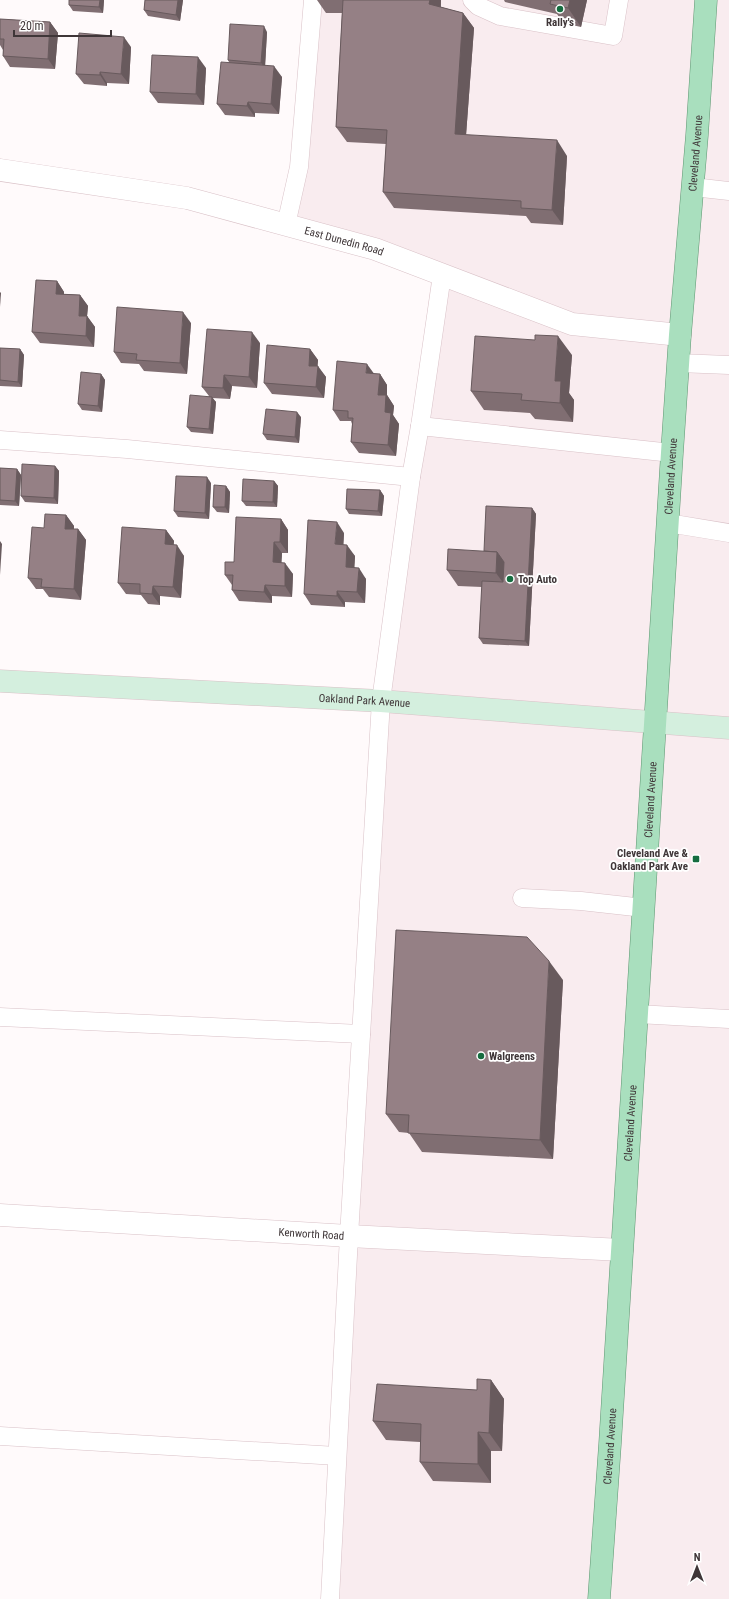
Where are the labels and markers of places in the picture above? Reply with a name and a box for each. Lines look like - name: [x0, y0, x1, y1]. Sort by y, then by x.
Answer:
- marker: Rally's: [555, 4, 565, 14]
- place label: Rally's: [546, 16, 574, 29]
- place label: Top Auto: [518, 573, 557, 586]
- marker: Top Auto: [505, 574, 515, 584]
- place label: Cleveland Ave & Oakland Park Ave: [610, 847, 689, 873]
- marker: Cleveland Ave & Oakland Park Ave: [691, 854, 701, 864]
- place label: Walgreens: [489, 1050, 535, 1063]
- marker: Walgreens: [476, 1051, 486, 1061]

